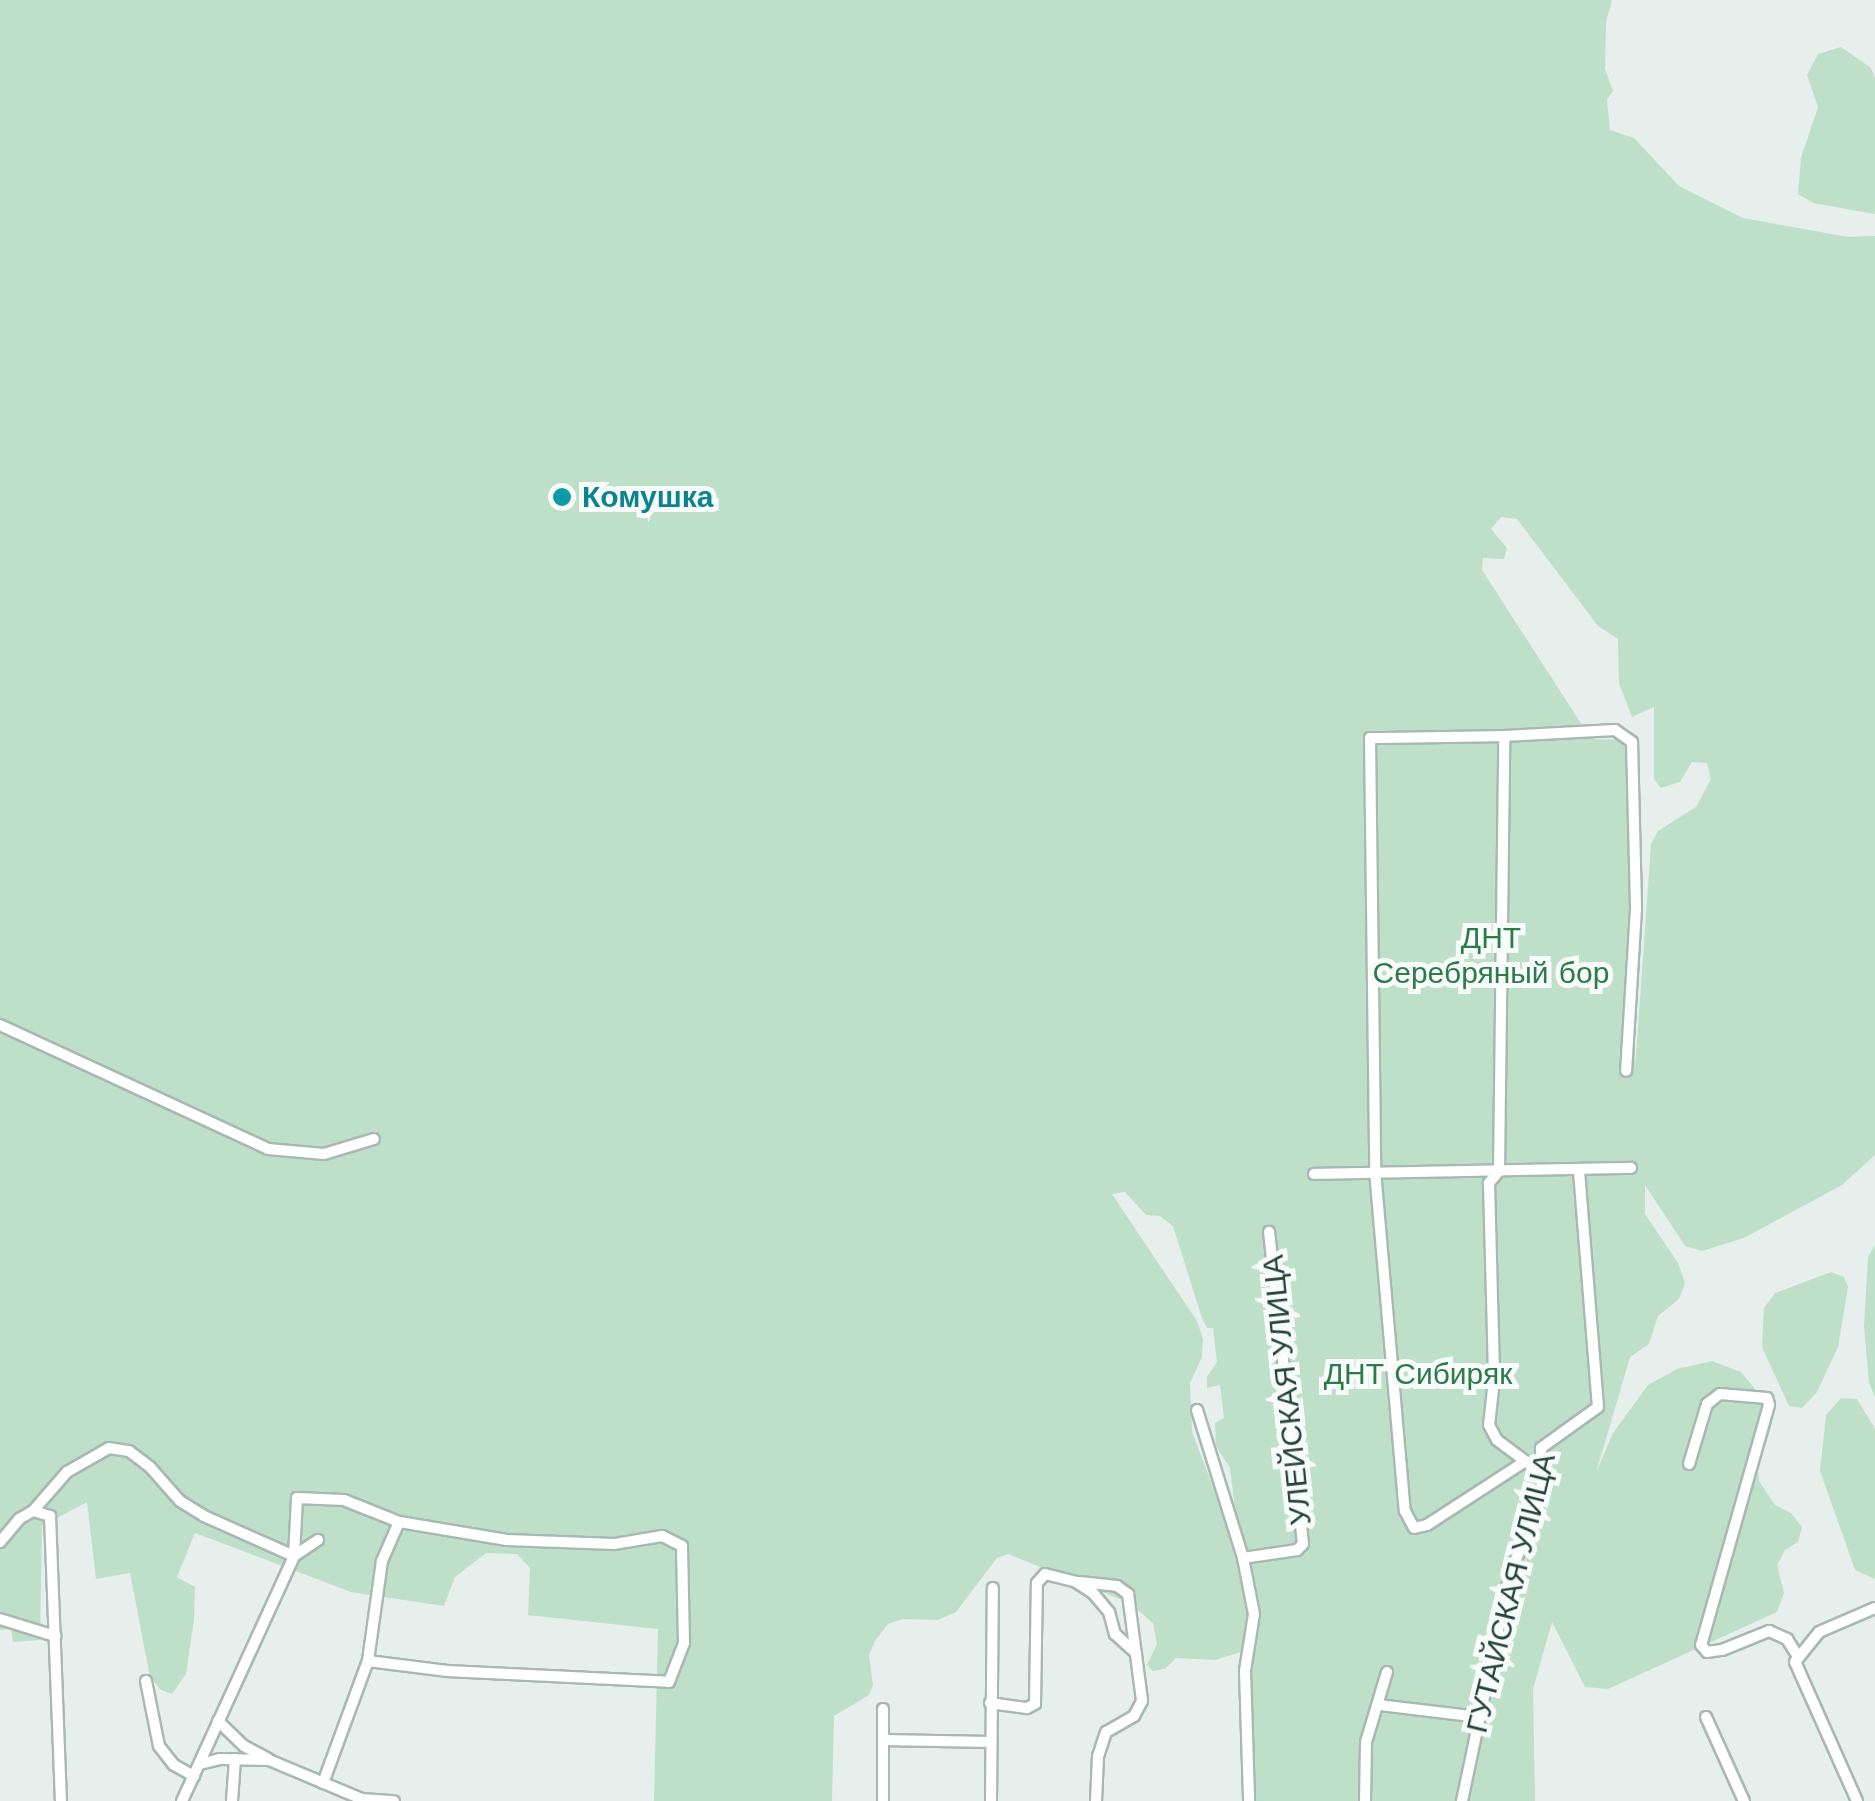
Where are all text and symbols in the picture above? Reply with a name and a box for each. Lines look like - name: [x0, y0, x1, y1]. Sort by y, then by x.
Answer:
- place label: Комушка: [582, 479, 713, 515]
- marker: Комушка: [551, 486, 573, 508]
- park label: ДНТ Серебряный бор: [1373, 920, 1609, 990]
- street label: УЛЕЙСКАЯ УЛИЦА: [1255, 1253, 1319, 1527]
- park label: ДНТ Сибиряк: [1324, 1356, 1512, 1392]
- street label: ГУТАЙСКАЯ УЛИЦА: [1459, 1450, 1563, 1736]

